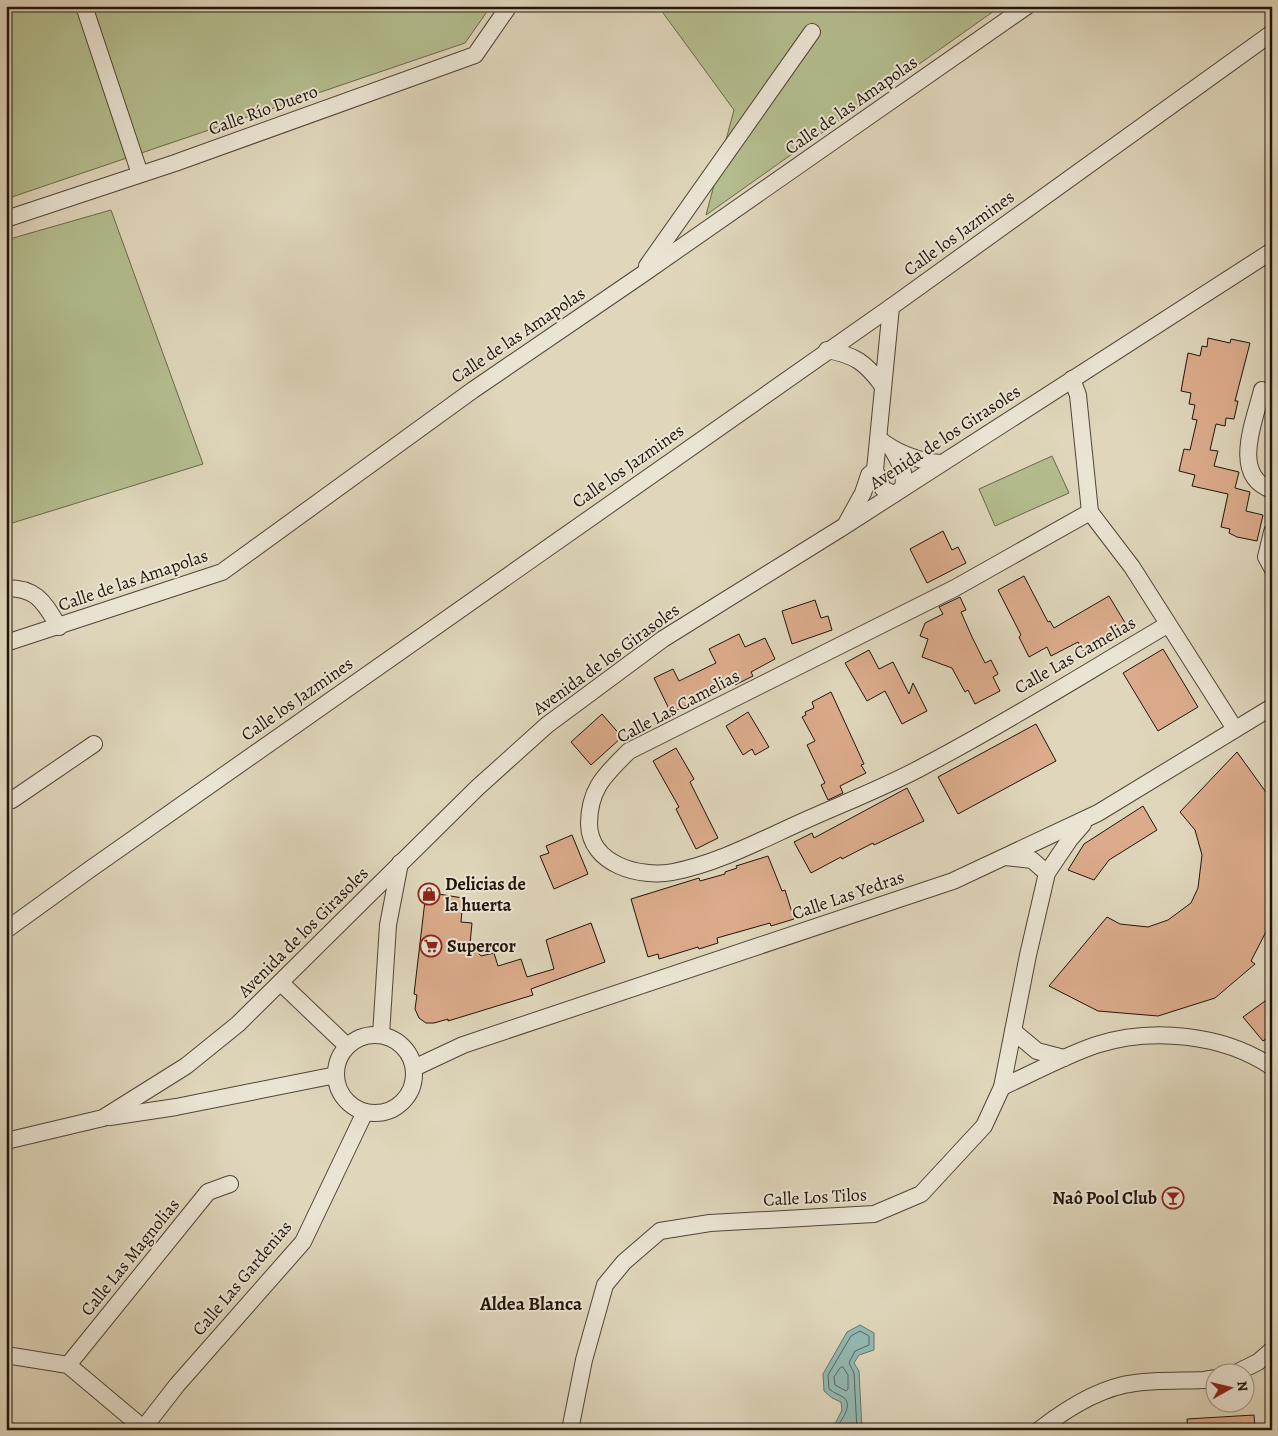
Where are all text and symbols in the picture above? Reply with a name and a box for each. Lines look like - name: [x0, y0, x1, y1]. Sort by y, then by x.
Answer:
- street label: Calle de las Amapolas: [780, 50, 922, 160]
- street label: Calle Río Duero: [205, 79, 321, 141]
- street label: Calle los Jazmines: [899, 185, 1019, 281]
- street label: Calle de las Amapolas: [446, 281, 590, 389]
- street label: Avenida de los Girasoles: [864, 379, 1025, 495]
- street label: Calle los Jazmines: [567, 418, 689, 514]
- street label: Calle de las Amapolas: [55, 543, 211, 617]
- street label: Avenida de los Girasoles: [527, 598, 684, 721]
- street label: Calle Las Camelias: [1010, 611, 1140, 699]
- street label: Calle los Jazmines: [236, 651, 358, 747]
- street label: Calle Las Camelias: [612, 663, 744, 749]
- street label: Avenida de los Girasoles: [232, 861, 374, 1003]
- street label: Calle Las Yedras: [789, 865, 907, 925]
- place label: Delicias de la huerta: [445, 872, 526, 917]
- shop icon: Delicias de la huerta: [417, 882, 441, 906]
- supermarket icon: Supercor: [419, 934, 443, 958]
- place label: Supercor: [447, 934, 517, 958]
- street label: Calle Los Tilos: [762, 1182, 868, 1212]
- place label: Naô Pool Club: [1052, 1186, 1157, 1210]
- bar icon: Naô Pool Club: [1161, 1186, 1185, 1210]
- street label: Calle Las Magnolias: [75, 1193, 185, 1321]
- street label: Calle Las Gardenias: [187, 1215, 297, 1341]
- district label: Aldea Blanca: [479, 1291, 583, 1317]
- north arrow: [1206, 1364, 1256, 1414]
- text: N: [1232, 1380, 1252, 1393]

